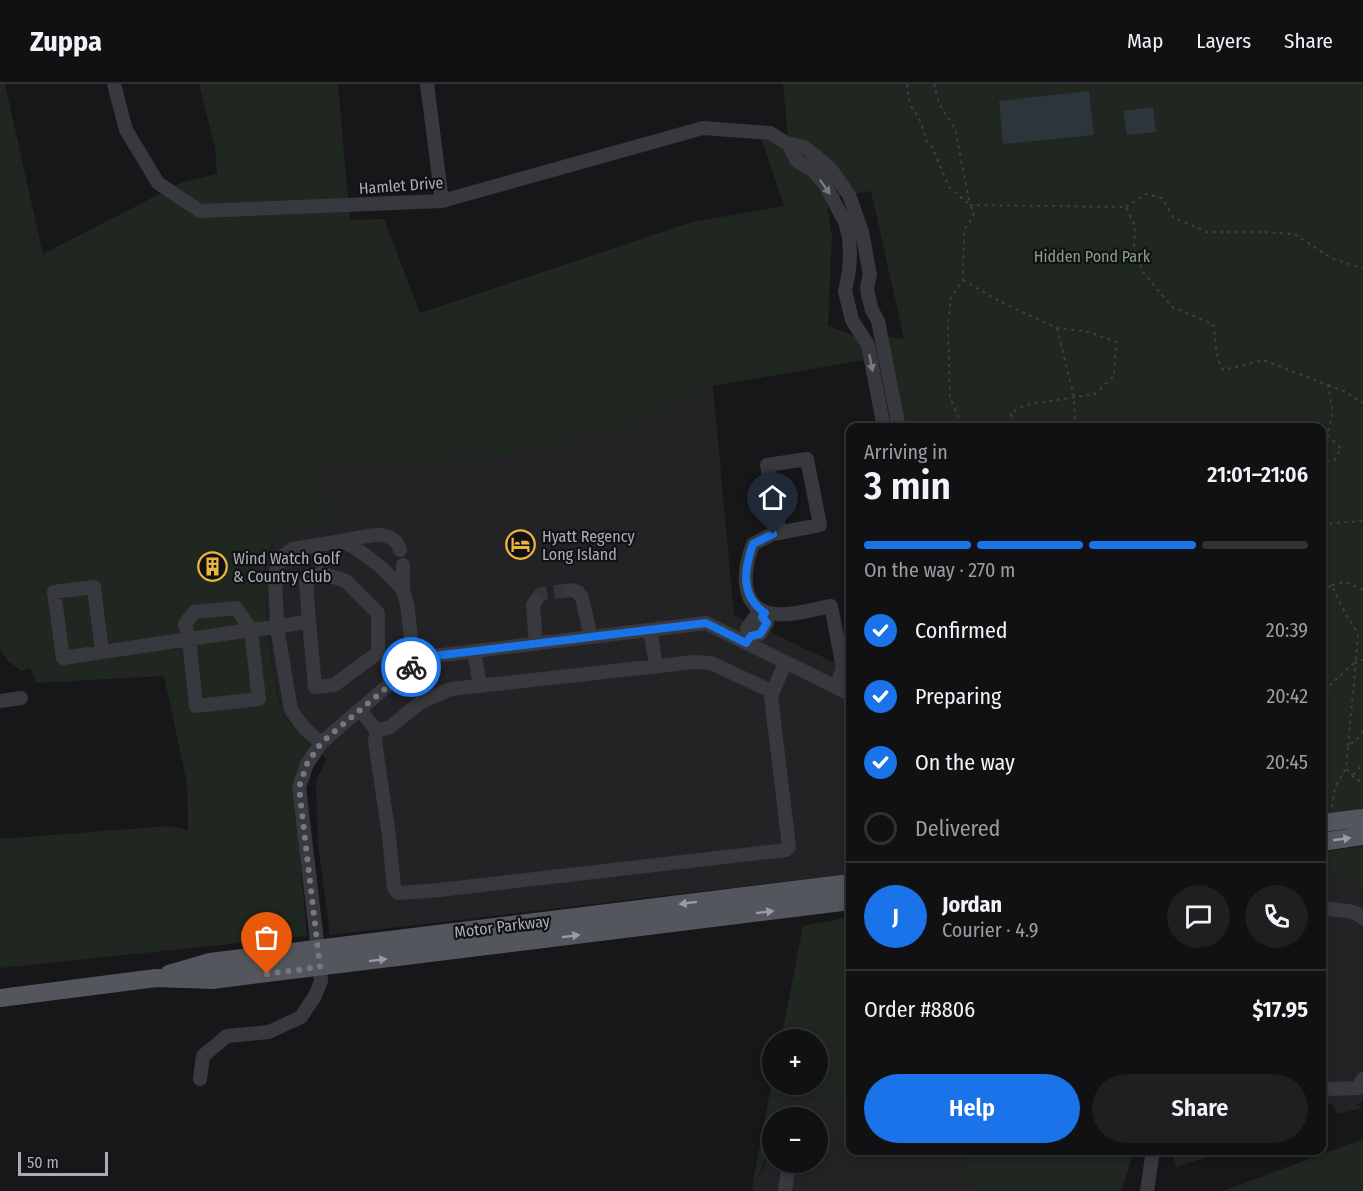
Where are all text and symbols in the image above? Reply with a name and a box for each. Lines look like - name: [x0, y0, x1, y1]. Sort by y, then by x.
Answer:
- text: Zuppa: [30, 25, 102, 58]
- text: Map: [1127, 28, 1163, 54]
- text: Layers: [1196, 28, 1251, 54]
- text: Share: [1284, 28, 1333, 54]
- street label: Hamlet Drive: [358, 173, 444, 198]
- one-way arrow: [819, 178, 831, 194]
- park label: Hidden Pond Park: [1034, 247, 1151, 266]
- one-way arrow: [867, 354, 877, 372]
- text: Arriving in: [864, 440, 948, 464]
- text: 21:01–21:06: [1207, 461, 1308, 488]
- text: 3 min: [864, 463, 951, 509]
- pin: [747, 472, 798, 534]
- icon: home: [756, 481, 789, 514]
- place label: Hyatt Regency Long Island: [542, 527, 636, 564]
- hotel icon: Hyatt Regency Long Island: [505, 529, 537, 561]
- place label: Wind Watch Golf & Country Club: [233, 549, 341, 586]
- building icon: Wind Watch Golf & Country Club: [196, 551, 228, 583]
- text: On the way · 270 m: [864, 558, 1015, 582]
- icon: check: [864, 614, 897, 647]
- text: Confirmed: [915, 617, 1008, 644]
- text: 20:39: [1266, 618, 1308, 642]
- courier: [381, 637, 441, 697]
- icon: bike: [395, 651, 428, 684]
- icon: check: [864, 680, 897, 713]
- text: Preparing: [915, 683, 1001, 710]
- text: 20:42: [1266, 684, 1308, 708]
- icon: check: [864, 746, 897, 779]
- text: On the way: [915, 749, 1015, 776]
- text: 20:45: [1266, 750, 1308, 774]
- text: Delivered: [915, 815, 1000, 842]
- one-way arrow: [1333, 834, 1352, 844]
- button: chat: [1167, 885, 1230, 948]
- button: phone: [1245, 885, 1308, 948]
- text: Jordan: [942, 891, 1002, 918]
- one-way arrow: [679, 898, 698, 908]
- text: J: [892, 903, 899, 930]
- one-way arrow: [756, 907, 775, 917]
- street label: Motor Parkway: [453, 911, 552, 942]
- pin: [241, 912, 292, 974]
- text: Courier · 4.9: [942, 918, 1038, 942]
- icon: bag: [250, 921, 283, 954]
- one-way arrow: [562, 931, 581, 941]
- one-way arrow: [368, 955, 387, 964]
- text: Order #8806: [864, 996, 975, 1023]
- text: $17.95: [1252, 996, 1308, 1023]
- map controls: [762, 1029, 828, 1173]
- button: +: [762, 1029, 828, 1095]
- button: Help: [864, 1074, 1080, 1143]
- button: Share: [1092, 1074, 1308, 1143]
- button: −: [762, 1107, 828, 1173]
- scale bar: [18, 1149, 108, 1176]
- text: 50 m: [27, 1153, 59, 1172]

